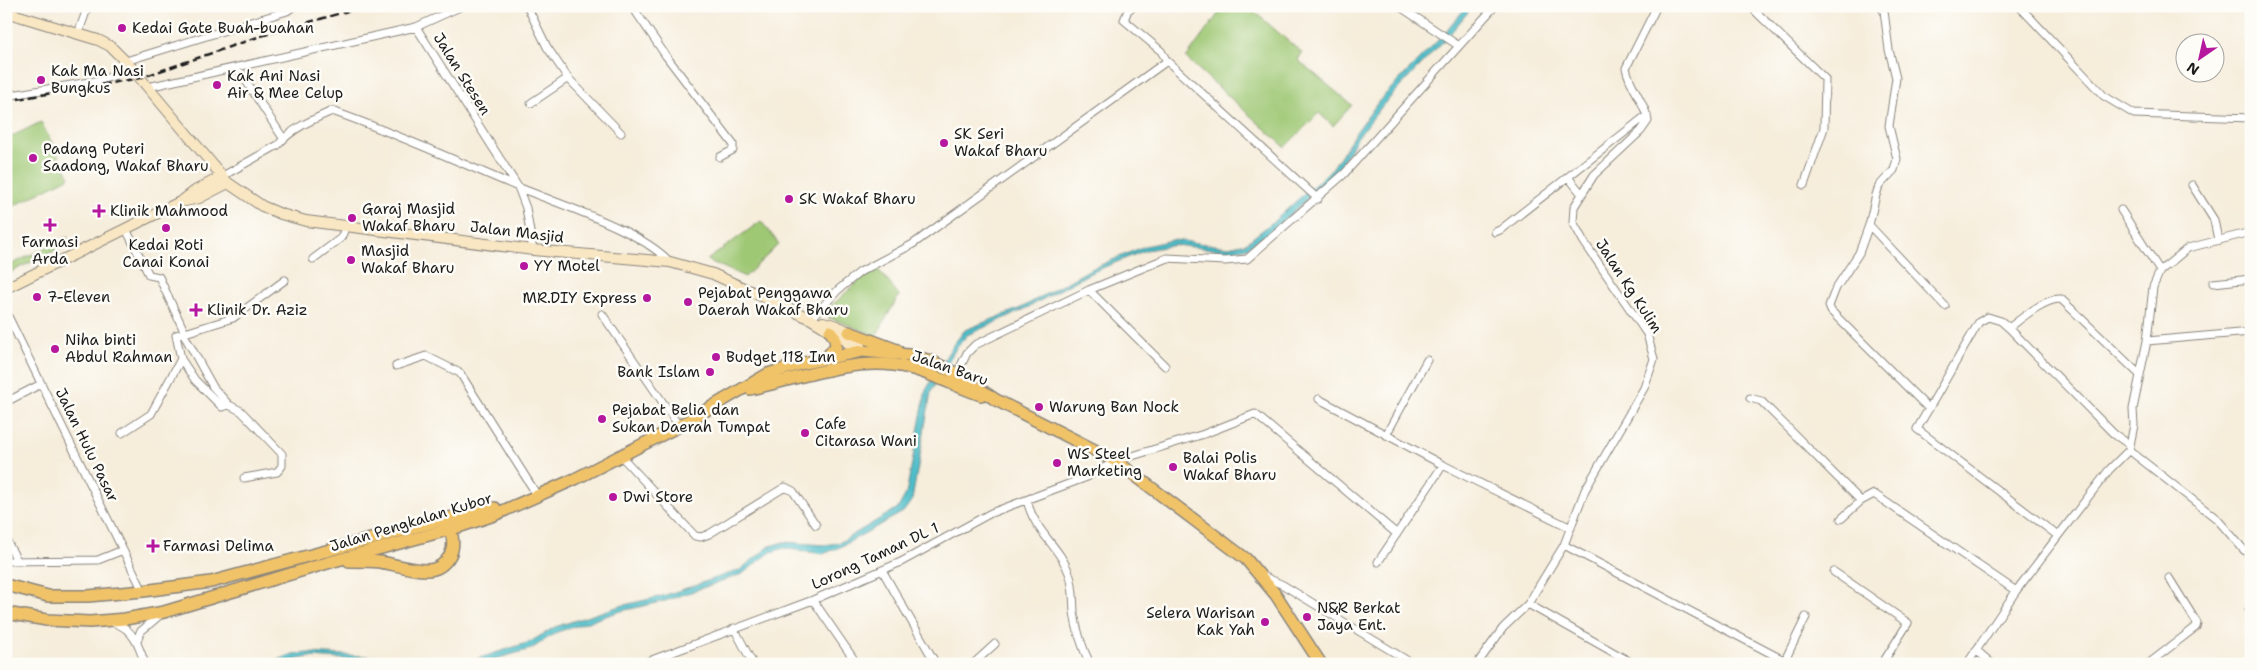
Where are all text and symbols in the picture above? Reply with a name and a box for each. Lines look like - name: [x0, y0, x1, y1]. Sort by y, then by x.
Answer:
- place label: Kedai Gate Buah-buahan: [132, 18, 314, 38]
- marker: Kedai Gate Buah-buahan: [116, 22, 128, 34]
- street label: Jalan Stesen: [429, 29, 495, 119]
- north arrow: [2174, 32, 2224, 82]
- text: N: [2183, 58, 2202, 79]
- place label: Kak Ma Nasi Bungkus: [51, 61, 144, 98]
- place label: Kak Ani Nasi Air & Mee Celup: [227, 66, 343, 103]
- marker: Kak Ma Nasi Bungkus: [35, 74, 47, 86]
- marker: Kak Ani Nasi Air & Mee Celup: [211, 79, 223, 91]
- place label: SK Seri Wakaf Bharu: [954, 124, 1048, 161]
- marker: SK Seri Wakaf Bharu: [938, 137, 950, 149]
- place label: Padang Puteri Saadong, Wakaf Bharu: [43, 139, 209, 176]
- marker: Padang Puteri Saadong, Wakaf Bharu: [27, 152, 39, 164]
- place label: SK Wakaf Bharu: [799, 189, 916, 209]
- marker: SK Wakaf Bharu: [783, 193, 795, 205]
- place label: Garaj Masjid Wakaf Bharu: [362, 199, 456, 236]
- place label: Klinik Mahmood: [110, 201, 229, 221]
- marker: Klinik Mahmood: [92, 204, 106, 218]
- marker: Garaj Masjid Wakaf Bharu: [346, 212, 358, 224]
- street label: Jalan Masjid: [469, 216, 566, 248]
- marker: Farmasi Arda: [44, 219, 56, 231]
- marker: Kedai Roti Canai Konai: [160, 222, 172, 234]
- place label: Farmasi Arda: [22, 232, 78, 269]
- place label: Kedai Roti Canai Konai: [123, 235, 209, 272]
- street label: Jalan Kg Kulim: [1591, 235, 1667, 337]
- place label: Masjid Wakaf Bharu: [361, 241, 455, 278]
- marker: Masjid Wakaf Bharu: [345, 254, 357, 266]
- place label: YY Motel: [534, 256, 600, 276]
- marker: YY Motel: [518, 260, 530, 272]
- place label: Pejabat Penggawa Daerah Wakaf Bharu: [698, 283, 849, 320]
- place label: 7-Eleven: [47, 287, 110, 307]
- place label: MR.DIY Express: [522, 288, 637, 308]
- marker: 7-Eleven: [31, 291, 43, 303]
- marker: MR.DIY Express: [641, 292, 653, 304]
- marker: Pejabat Penggawa Daerah Wakaf Bharu: [682, 296, 694, 308]
- place label: Klinik Dr. Aziz: [207, 300, 308, 320]
- marker: Klinik Dr. Aziz: [189, 303, 203, 317]
- place label: Niha binti Abdul Rahman: [65, 330, 172, 367]
- marker: Niha binti Abdul Rahman: [49, 343, 61, 355]
- street label: Jalan Baru: [909, 346, 991, 390]
- place label: Budget 118 Inn: [726, 347, 836, 367]
- marker: Budget 118 Inn: [710, 351, 722, 363]
- place label: Bank Islam: [617, 362, 700, 382]
- marker: Bank Islam: [704, 366, 716, 378]
- street label: Jalan Hulu Pasar: [51, 385, 123, 505]
- place label: Warung Ban Nock: [1049, 397, 1179, 417]
- place label: Pejabat Belia dan Sukan Daerah Tumpat: [612, 400, 771, 437]
- marker: Warung Ban Nock: [1033, 401, 1045, 413]
- marker: Pejabat Belia dan Sukan Daerah Tumpat: [596, 413, 608, 425]
- place label: Cafe Citarasa Wani: [815, 414, 917, 451]
- marker: Cafe Citarasa Wani: [799, 427, 811, 439]
- place label: WS Steel Marketing: [1067, 444, 1142, 481]
- place label: Balai Polis Wakaf Bharu: [1183, 448, 1277, 485]
- marker: WS Steel Marketing: [1051, 457, 1063, 469]
- marker: Balai Polis Wakaf Bharu: [1167, 461, 1179, 473]
- place label: Dwi Store: [623, 487, 693, 507]
- street label: Jalan Pengkalan Kubor: [327, 488, 495, 556]
- marker: Dwi Store: [607, 491, 619, 503]
- street label: Lorong Taman DL 1: [808, 518, 942, 594]
- place label: Farmasi Delima: [163, 536, 274, 556]
- marker: Farmasi Delima: [147, 540, 159, 552]
- place label: N&R Berkat Jaya Ent.: [1317, 598, 1401, 635]
- place label: Selera Warisan Kak Yah: [1146, 603, 1255, 640]
- marker: N&R Berkat Jaya Ent.: [1301, 611, 1313, 623]
- marker: Selera Warisan Kak Yah: [1259, 616, 1271, 628]

